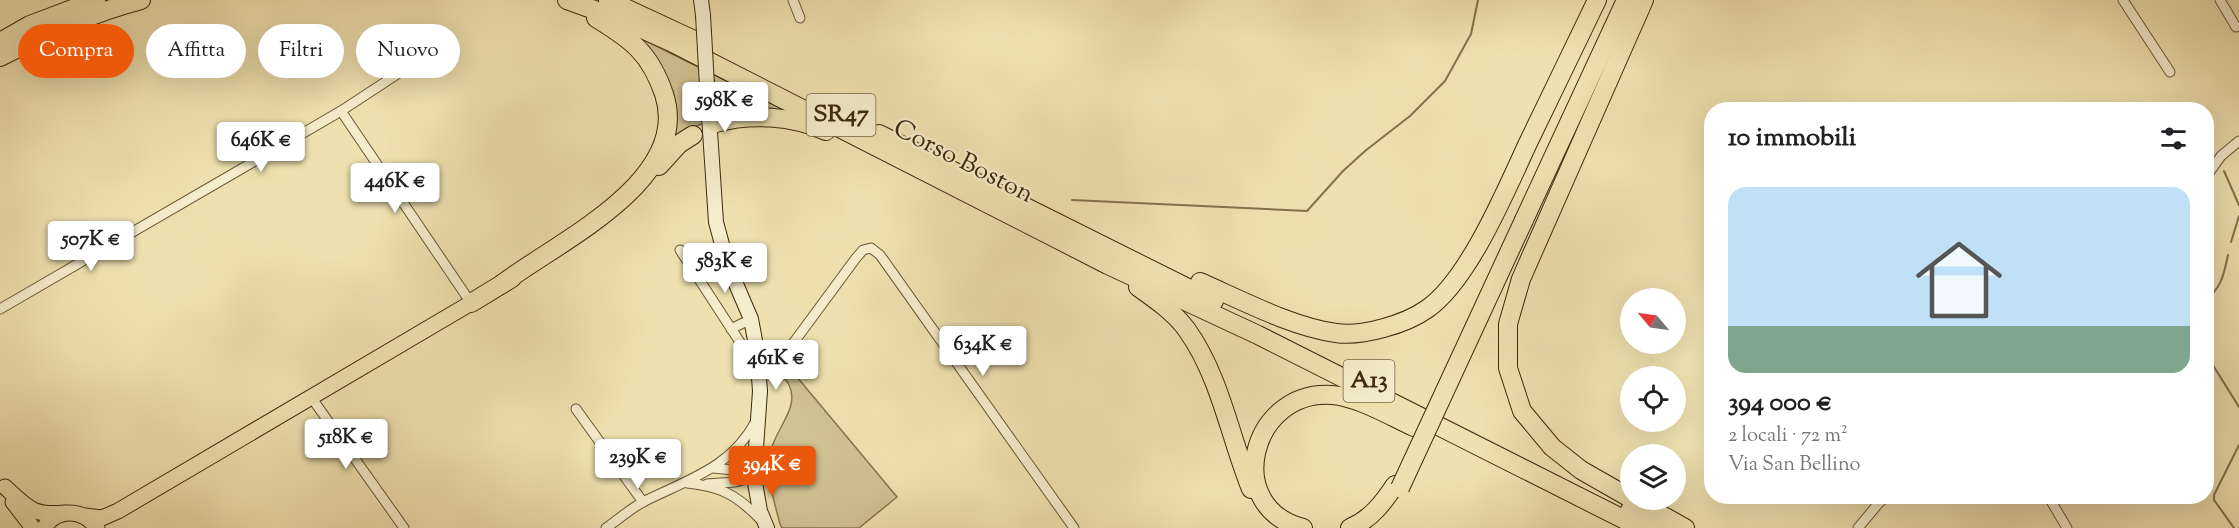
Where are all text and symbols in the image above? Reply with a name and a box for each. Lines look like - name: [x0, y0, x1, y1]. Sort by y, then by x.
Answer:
- chip: Compra: [18, 24, 134, 78]
- chip: Affitta: [146, 24, 246, 78]
- chip: Filtri: [258, 24, 344, 78]
- chip: Nuovo: [356, 24, 460, 78]
- pin: 598K €: [676, 82, 774, 133]
- text: 598K €: [696, 87, 754, 116]
- road number: SR47: [806, 94, 876, 136]
- street label: Corso Boston: [886, 111, 1040, 213]
- text: 10 immobili: [1728, 120, 1856, 157]
- pin: 646K €: [212, 122, 310, 173]
- icon: filters: [2157, 122, 2190, 155]
- text: 646K €: [231, 127, 291, 156]
- pin: 446K €: [346, 163, 444, 214]
- text: 446K €: [365, 168, 425, 197]
- pin: 507K €: [42, 221, 140, 272]
- text: 507K €: [62, 226, 120, 255]
- icon: home: [1905, 226, 2013, 334]
- pin: 583K €: [676, 243, 774, 294]
- text: 583K €: [697, 248, 753, 277]
- north arrow: [1620, 288, 1686, 354]
- map controls: [1620, 288, 1686, 510]
- pin: 634K €: [934, 326, 1032, 377]
- text: 634K €: [953, 331, 1013, 360]
- pin: 461K €: [727, 340, 825, 391]
- text: 461K €: [747, 345, 805, 374]
- road number: A13: [1344, 360, 1394, 402]
- button: locate: [1620, 366, 1686, 432]
- text: 394 000 €: [1728, 385, 1832, 422]
- pin: 518K €: [297, 419, 395, 470]
- text: 2 locali · 72 m²: [1728, 422, 1848, 451]
- text: 518K €: [319, 424, 373, 453]
- pin: 239K €: [589, 439, 687, 490]
- text: 239K €: [609, 444, 667, 473]
- button: layers: [1620, 444, 1686, 510]
- pin: 394K €: [723, 446, 821, 497]
- text: 394K €: [743, 451, 801, 480]
- text: Via San Bellino: [1728, 451, 1861, 480]

